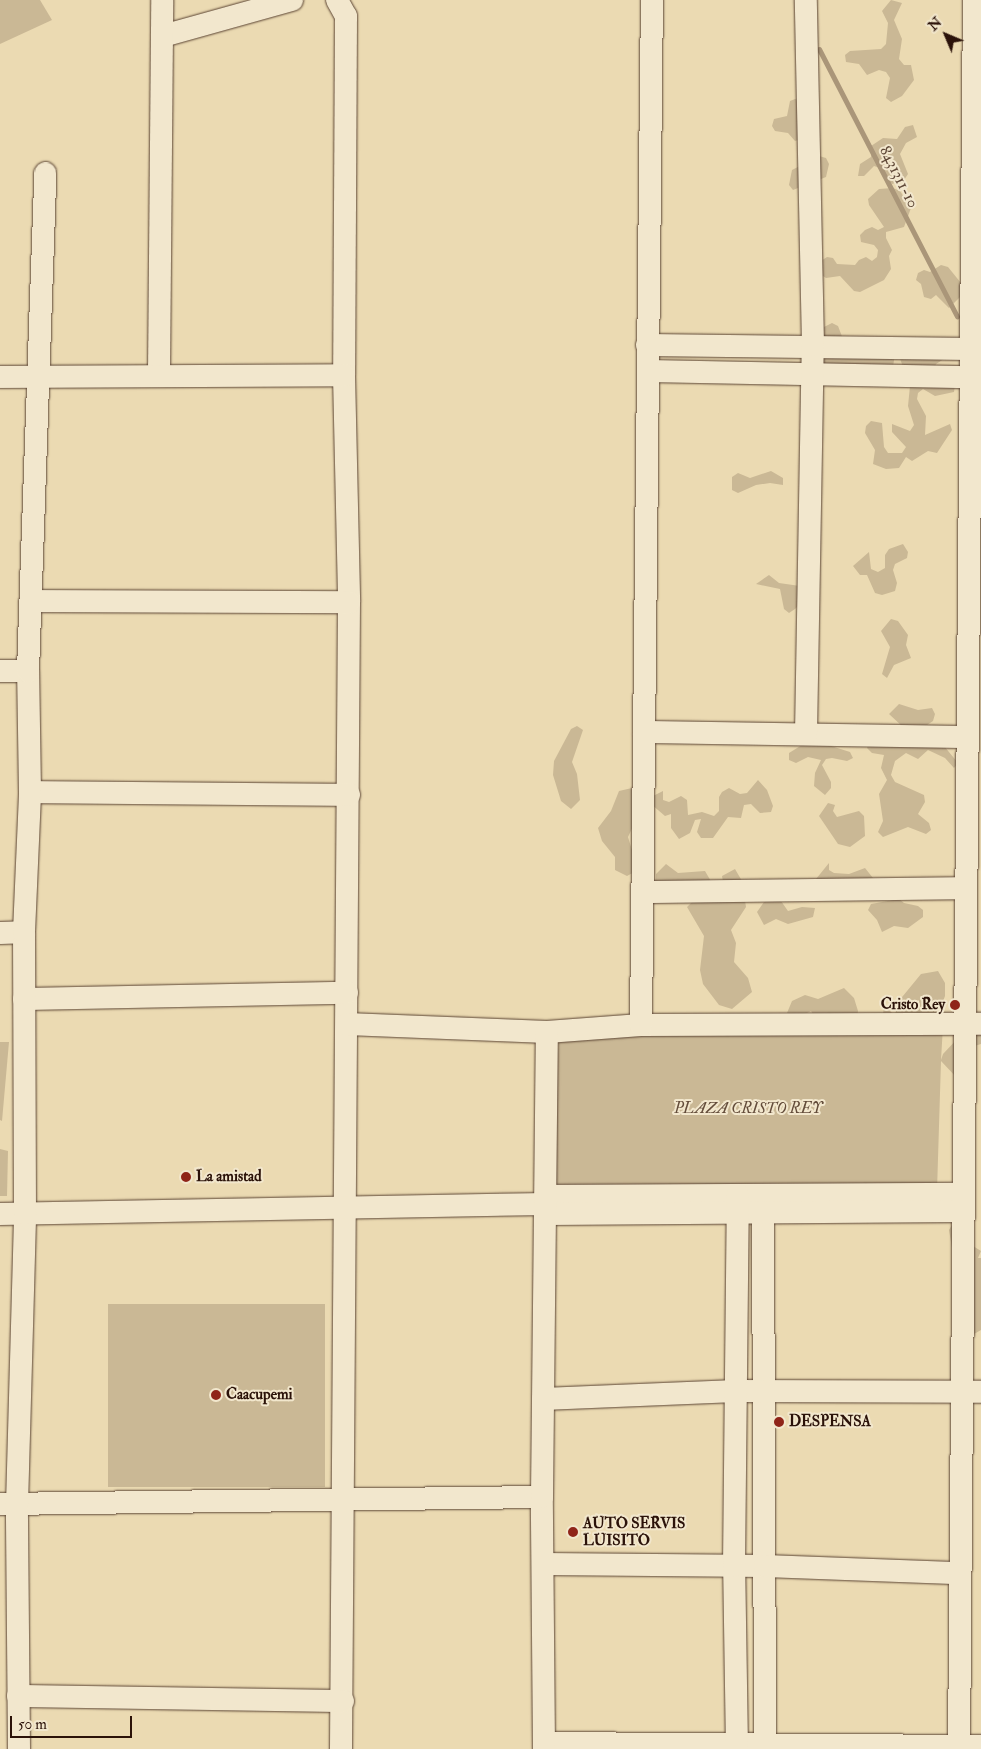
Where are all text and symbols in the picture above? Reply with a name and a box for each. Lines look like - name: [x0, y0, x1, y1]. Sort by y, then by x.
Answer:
- north arrow: [921, 10, 971, 60]
- text: N: [925, 14, 945, 34]
- water label: 8431311-10: [875, 143, 923, 211]
- place label: Cristo Rey: [881, 996, 945, 1014]
- marker: Cristo Rey: [949, 999, 961, 1011]
- park label: PLAZA CRISTO REY: [674, 1100, 822, 1118]
- place label: La amistad: [196, 1168, 262, 1186]
- marker: La amistad: [180, 1171, 192, 1183]
- place label: Caacupemi: [226, 1386, 293, 1404]
- marker: Caacupemi: [210, 1389, 222, 1401]
- place label: DESPENSA: [789, 1413, 871, 1431]
- marker: DESPENSA: [773, 1416, 785, 1428]
- place label: AUTO SERVIS LUISITO: [583, 1514, 685, 1549]
- marker: AUTO SERVIS LUISITO: [567, 1526, 579, 1538]
- scale bar: [12, 1706, 135, 1738]
- text: 50 m: [18, 1715, 47, 1734]

